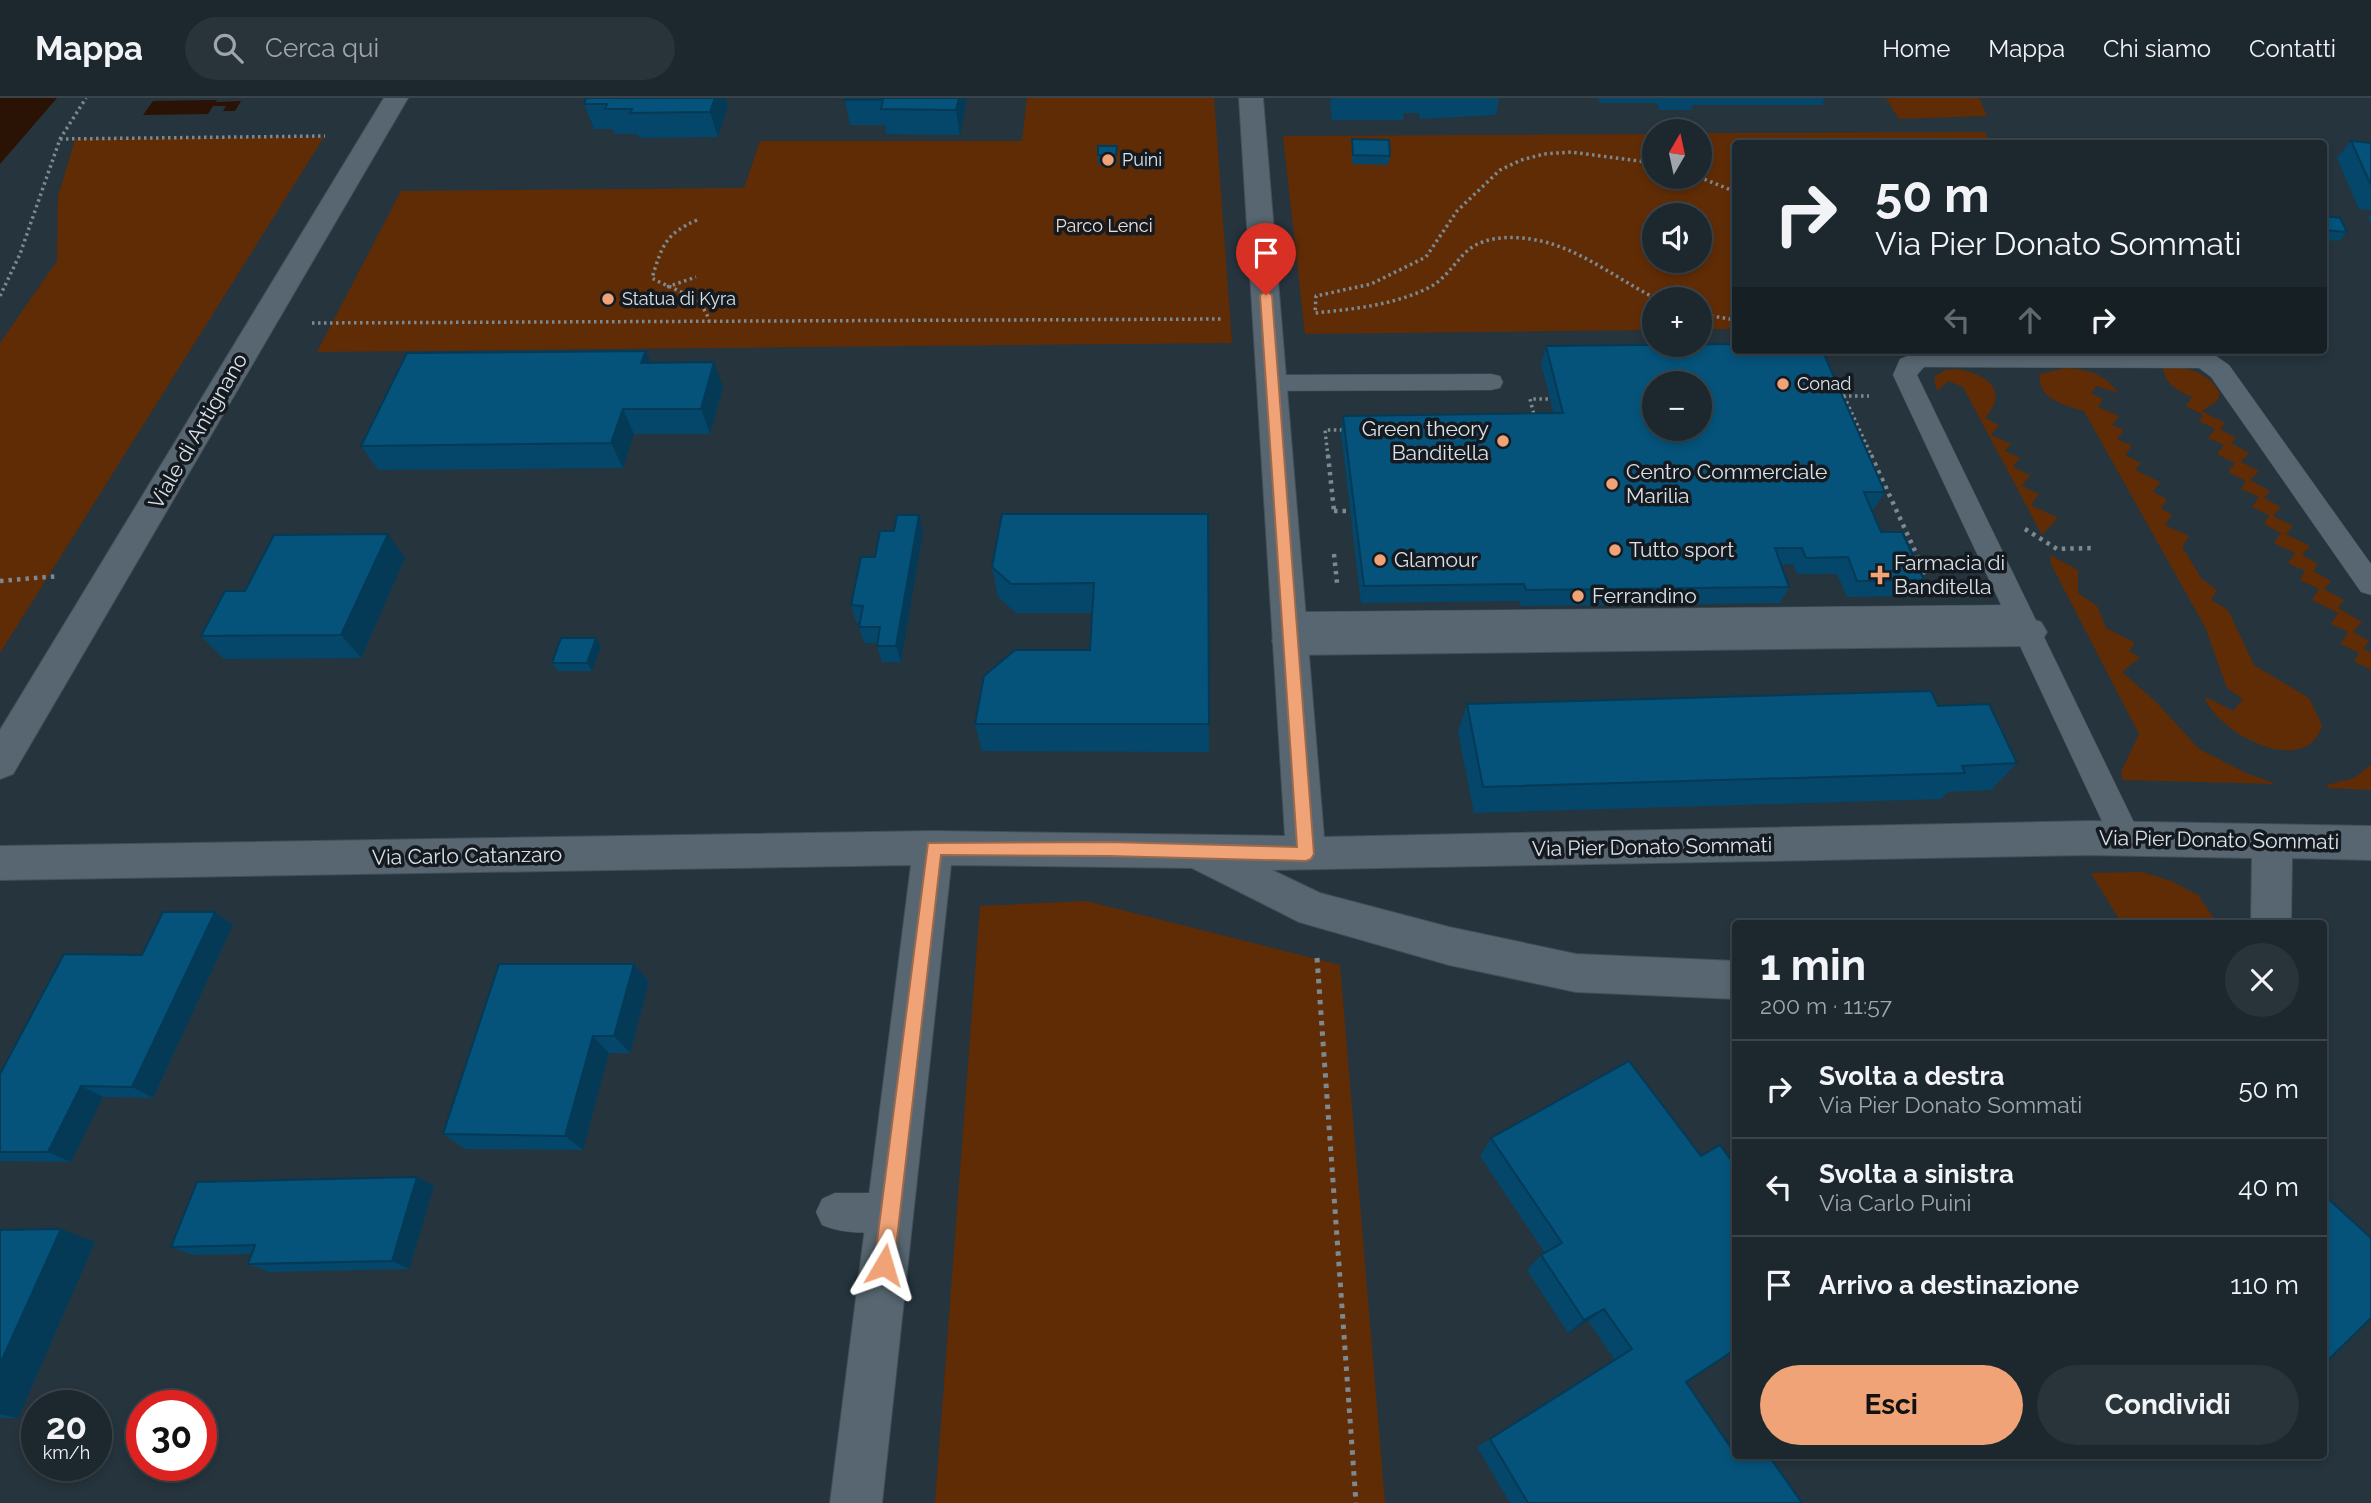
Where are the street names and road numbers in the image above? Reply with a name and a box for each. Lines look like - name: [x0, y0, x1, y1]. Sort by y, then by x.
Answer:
- street label: Viale di Antignano: [143, 349, 252, 513]
- street label: Via Pier Donato Sommati: [2099, 825, 2339, 854]
- street label: Via Pier Donato Sommati: [1532, 832, 1772, 861]
- street label: Via Carlo Catanzaro: [372, 841, 562, 870]

